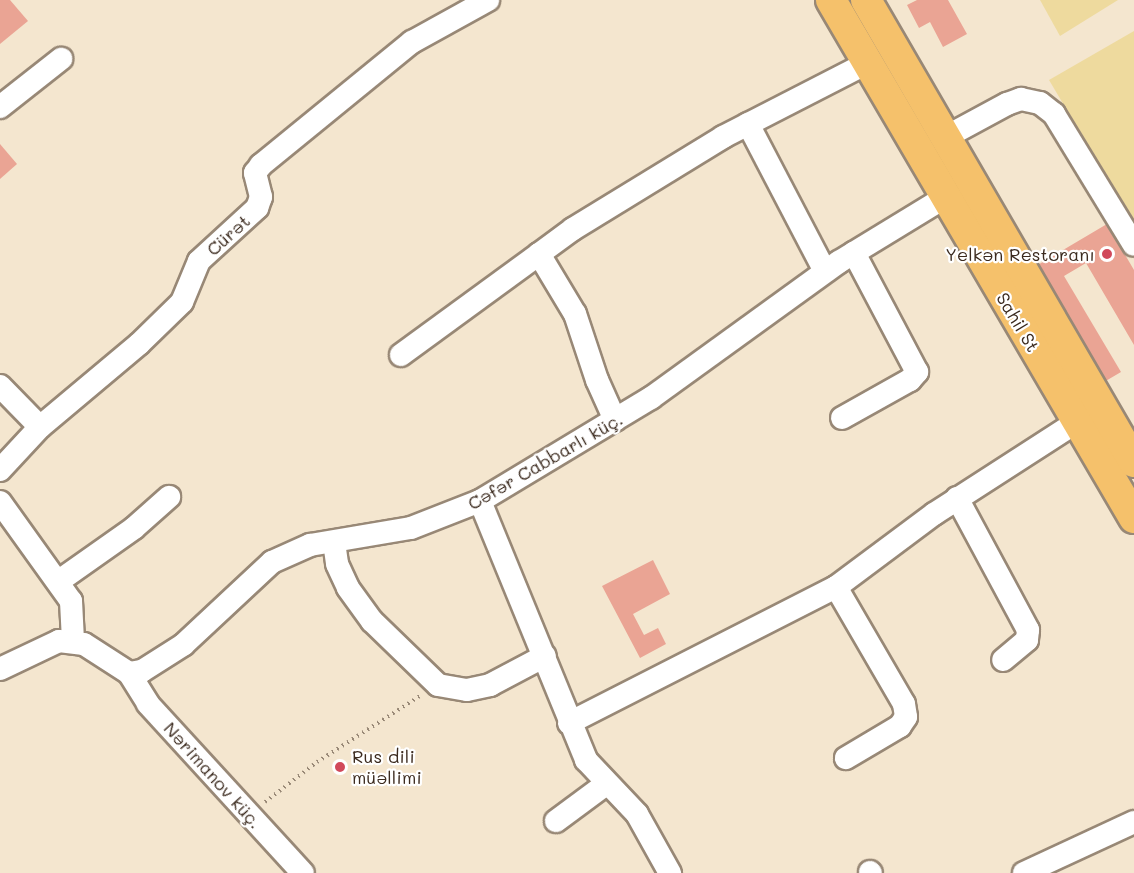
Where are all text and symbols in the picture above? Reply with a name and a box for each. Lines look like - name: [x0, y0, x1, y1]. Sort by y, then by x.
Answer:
- street label: Cürət: [202, 210, 254, 260]
- place label: Yelkən Restoranı: [945, 243, 1095, 265]
- marker: Yelkən Restoranı: [1100, 247, 1114, 261]
- street label: Sahil St: [992, 288, 1044, 356]
- street label: Cəfər Cabbarlı küç.: [464, 408, 626, 514]
- street label: Nərimanov küç.: [160, 717, 266, 833]
- place label: Rus dili müəllimi: [352, 746, 422, 789]
- marker: Rus dili müəllimi: [333, 760, 347, 774]

